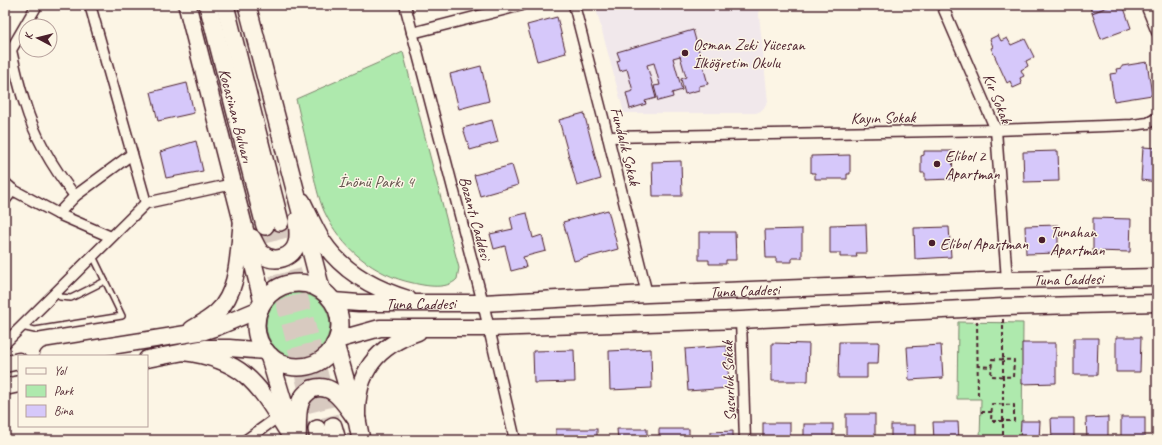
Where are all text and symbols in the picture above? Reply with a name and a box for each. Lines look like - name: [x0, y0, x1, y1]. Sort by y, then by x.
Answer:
- north arrow: [18, 18, 58, 58]
- text: K: [21, 31, 36, 40]
- place label: Osman Zeki Yücesan İlköğretim Okulu: [693, 35, 805, 73]
- marker: Osman Zeki Yücesan İlköğretim Okulu: [680, 48, 690, 58]
- street label: Kocasinan Bulvarı: [214, 67, 257, 166]
- street label: Kır Sokak: [978, 71, 1017, 127]
- street label: Fundalık Sokak: [606, 105, 645, 188]
- street label: Kayın Sokak: [850, 107, 917, 129]
- place label: Elibol 2 Apartman: [945, 146, 1001, 184]
- marker: Elibol 2 Apartman: [932, 159, 942, 169]
- park label: İnönü Parkı 4: [338, 172, 416, 192]
- street label: Bozantı Caddesi: [454, 174, 496, 264]
- place label: Tunahan Apartman: [1050, 222, 1106, 260]
- place label: Elibol Apartman: [940, 234, 1029, 254]
- marker: Tunahan Apartman: [1037, 235, 1047, 245]
- marker: Elibol Apartman: [927, 238, 937, 248]
- street label: Tuna Caddesi: [1033, 269, 1106, 290]
- street label: Tuna Caddesi: [709, 280, 782, 303]
- street label: Tuna Caddesi: [386, 294, 458, 314]
- street label: Susurluk Sokak: [718, 339, 740, 421]
- legend: [18, 355, 148, 427]
- text: Yol: [54, 363, 68, 379]
- text: Park: [54, 383, 75, 399]
- text: Bina: [54, 403, 74, 419]

